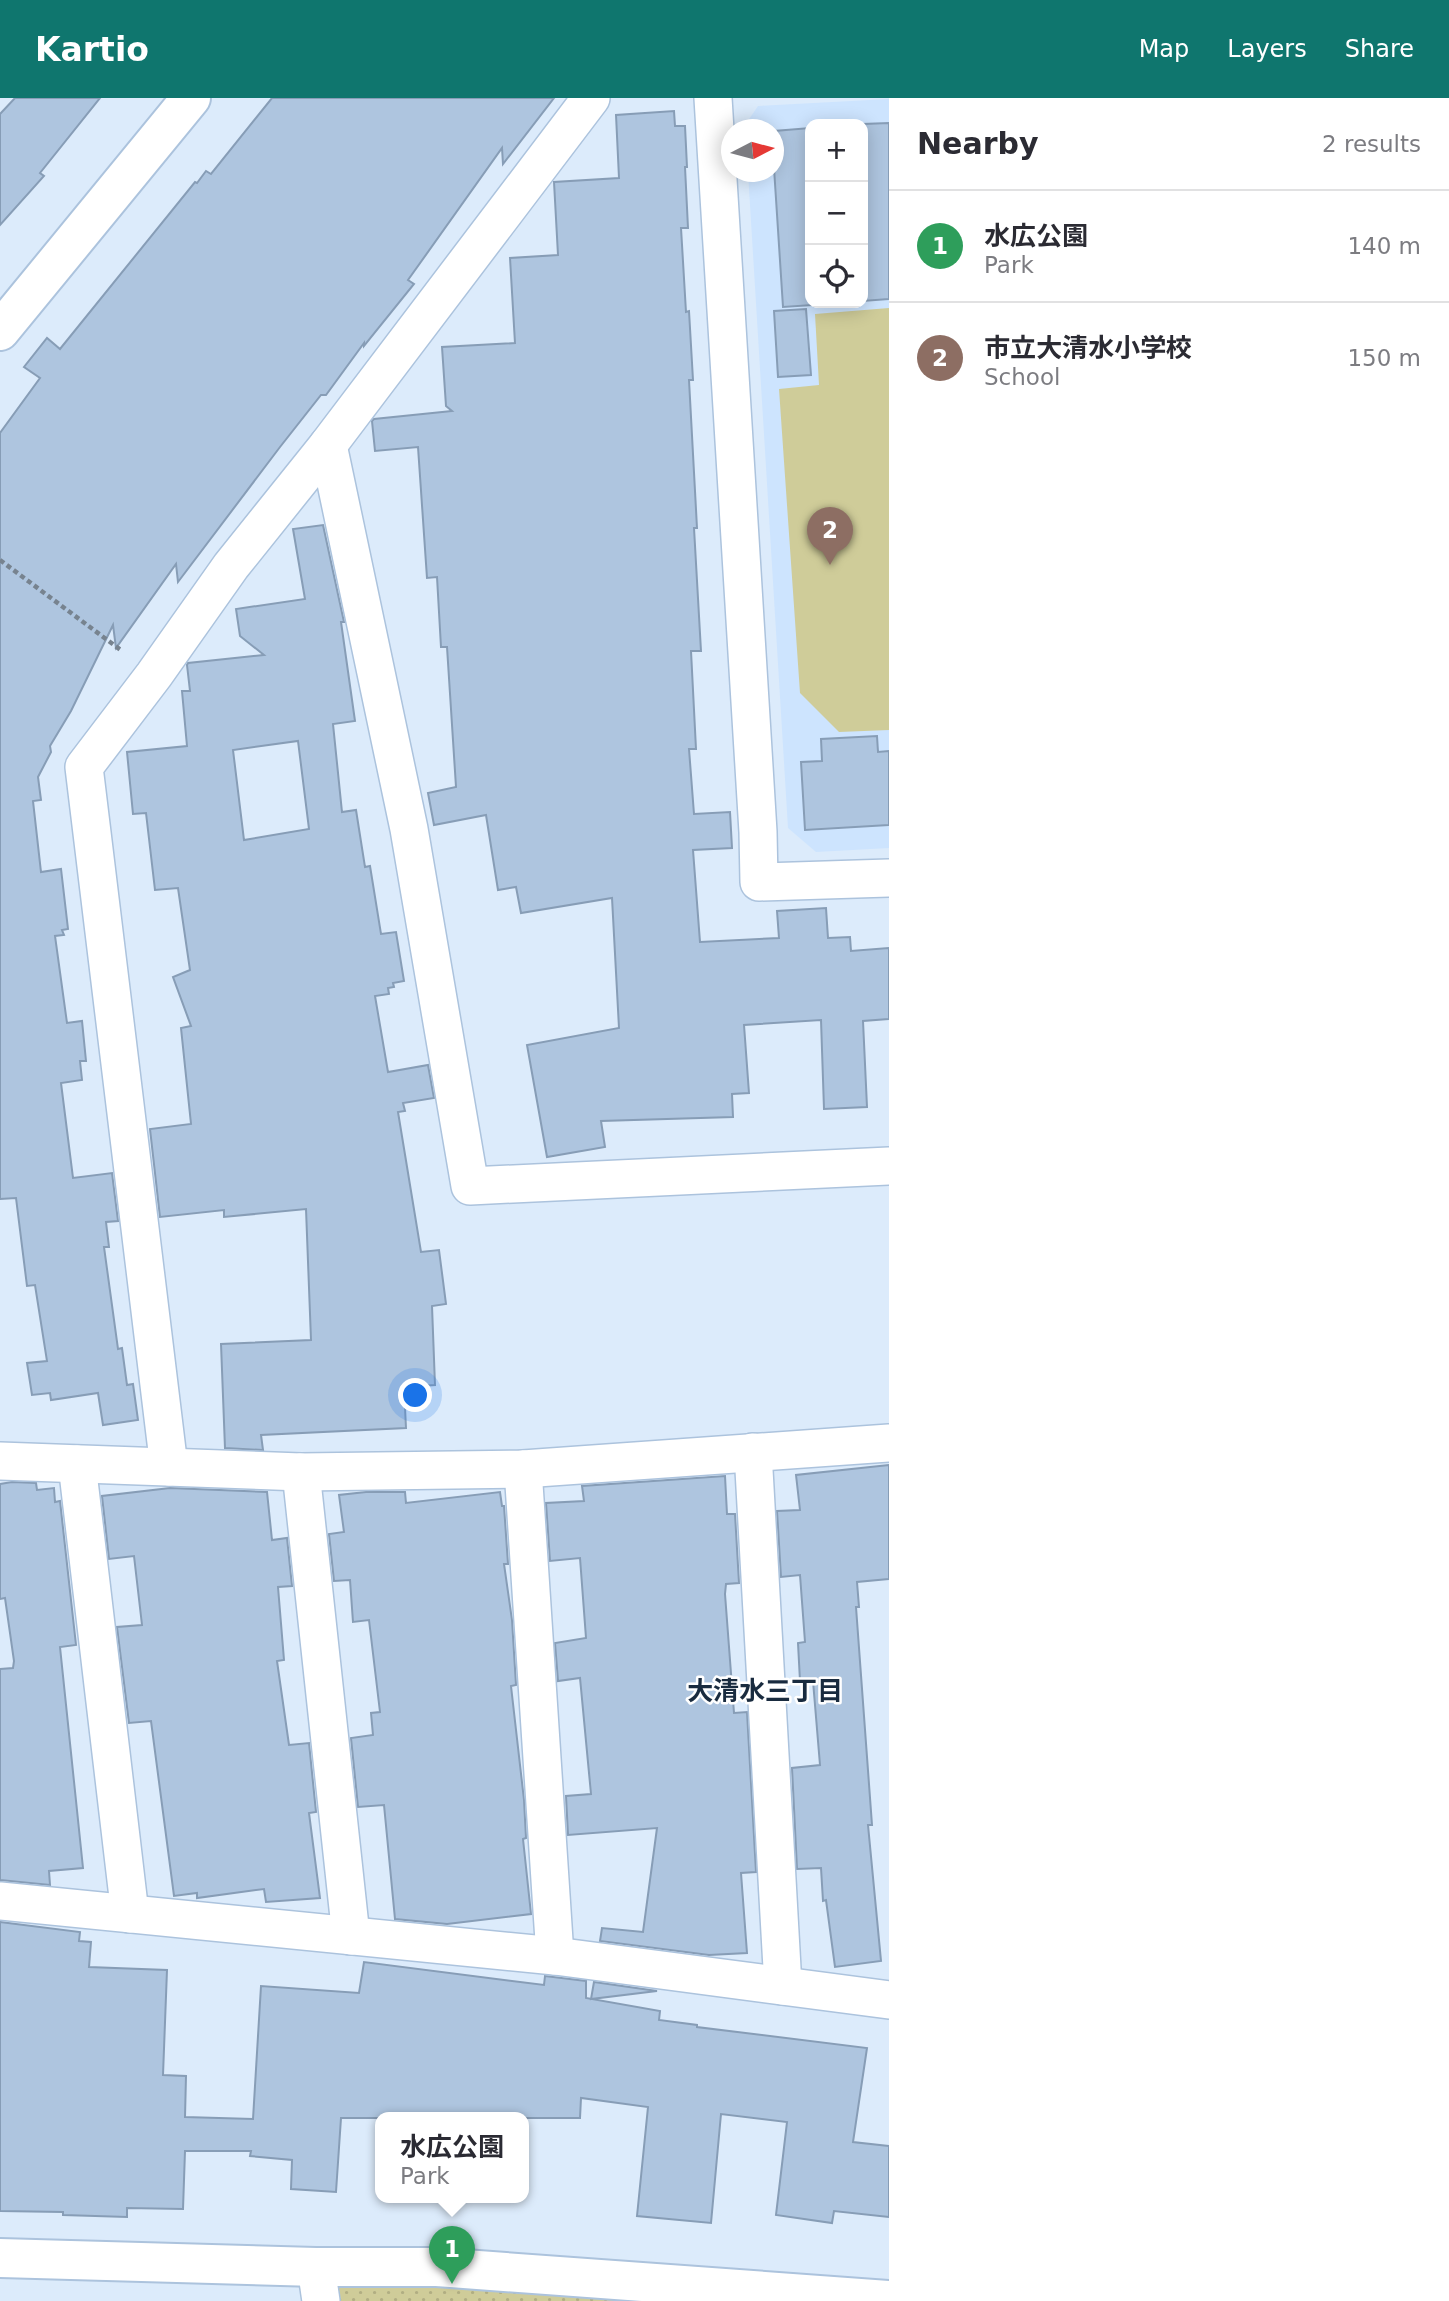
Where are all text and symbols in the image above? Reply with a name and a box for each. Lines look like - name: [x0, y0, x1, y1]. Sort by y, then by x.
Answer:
- text: Kartio: [35, 30, 149, 69]
- text: Map: [1139, 35, 1189, 63]
- text: Layers: [1227, 35, 1307, 63]
- text: Share: [1345, 35, 1414, 63]
- north arrow: [721, 119, 784, 182]
- map controls: [805, 119, 868, 308]
- button: +: [805, 119, 868, 182]
- text: Nearby: [917, 126, 1039, 161]
- text: 2 results: [1322, 131, 1421, 157]
- button: −: [805, 182, 868, 245]
- text: 水広公園: [984, 221, 1088, 251]
- text: 1: [932, 233, 948, 259]
- text: 140 m: [1347, 233, 1421, 259]
- button: locate: [805, 245, 868, 308]
- text: Park: [984, 252, 1034, 278]
- text: 市立大清水小学校: [984, 333, 1192, 363]
- text: 2: [932, 345, 948, 371]
- text: 150 m: [1347, 345, 1421, 371]
- text: School: [984, 364, 1060, 390]
- pin: 2: [807, 507, 853, 565]
- your location: [398, 1378, 432, 1412]
- district label: 大清水三丁目: [687, 1676, 843, 1706]
- popup: [375, 2112, 529, 2203]
- text: 水広公園: [400, 2132, 504, 2162]
- text: Park: [400, 2163, 450, 2189]
- pin: 1: [429, 2226, 475, 2284]

